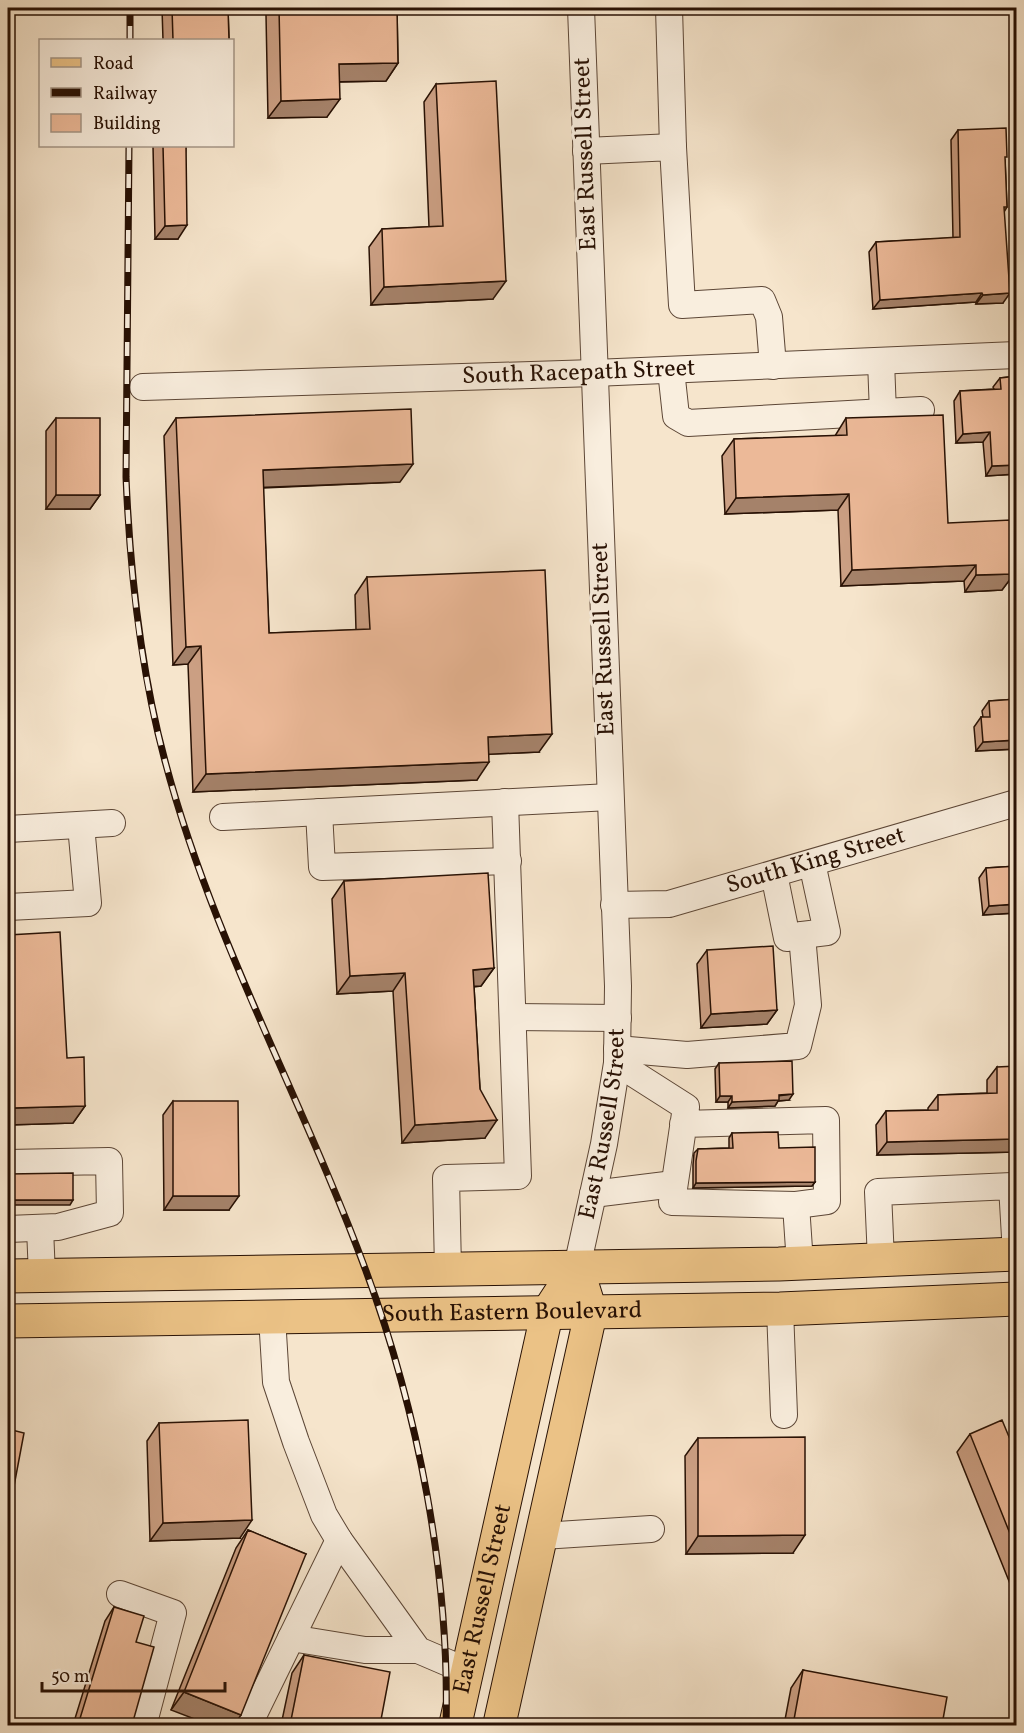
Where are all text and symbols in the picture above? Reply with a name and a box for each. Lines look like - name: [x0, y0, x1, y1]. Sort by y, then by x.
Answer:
- legend: [39, 39, 234, 147]
- text: Road: [93, 52, 134, 77]
- street label: East Russell Street: [566, 57, 606, 251]
- text: Railway: [93, 82, 157, 107]
- text: Building: [93, 112, 161, 137]
- street label: South Racepath Street: [462, 352, 696, 394]
- street label: East Russell Street: [584, 542, 624, 736]
- street label: South King Street: [722, 819, 909, 903]
- street label: East Russell Street: [571, 1028, 634, 1223]
- street label: South Eastern Boulevard: [381, 1294, 642, 1332]
- street label: East Russell Street: [446, 1501, 521, 1697]
- scale bar: [42, 1655, 225, 1693]
- text: 50 m: [51, 1665, 90, 1690]

